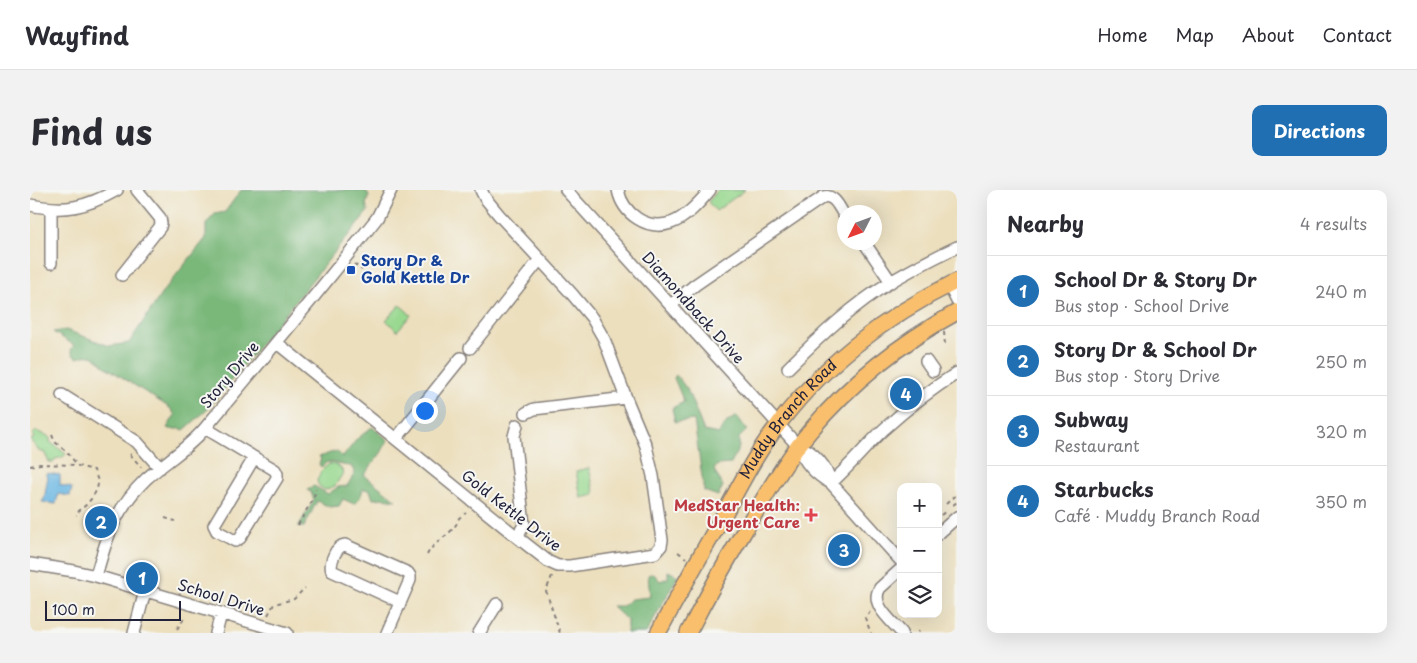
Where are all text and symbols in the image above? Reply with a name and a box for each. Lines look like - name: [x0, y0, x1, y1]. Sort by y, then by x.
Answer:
- text: Wayfind: [25, 17, 129, 53]
- text: Home: [1097, 21, 1147, 48]
- text: Map: [1175, 21, 1214, 48]
- text: About: [1242, 21, 1294, 48]
- text: Contact: [1322, 21, 1392, 48]
- text: Find us: [30, 104, 152, 157]
- button: Directions: [1252, 105, 1387, 156]
- north arrow: [837, 205, 882, 250]
- text: Nearby: [1007, 207, 1084, 239]
- text: 4 results: [1300, 211, 1367, 235]
- street label: Diamondback Drive: [637, 246, 751, 368]
- place label: Story Dr & Gold Kettle Dr: [361, 248, 470, 288]
- marker: Story Dr & Gold Kettle Dr: [345, 264, 357, 276]
- text: School Dr & Story Dr: [1054, 265, 1257, 293]
- text: 1: [1019, 279, 1027, 303]
- text: 240 m: [1315, 279, 1367, 303]
- text: Bus stop · School Drive: [1054, 293, 1229, 317]
- street label: Story Drive: [194, 335, 264, 413]
- text: Story Dr & School Dr: [1054, 335, 1257, 363]
- text: 2: [1017, 349, 1029, 373]
- text: 250 m: [1316, 349, 1367, 373]
- street label: Muddy Branch Road: [733, 353, 841, 482]
- text: Bus stop · Story Drive: [1054, 363, 1220, 387]
- pin: 4: [890, 375, 922, 413]
- your location: [412, 398, 438, 424]
- text: Subway: [1054, 405, 1128, 433]
- text: 3: [1018, 419, 1028, 443]
- text: 320 m: [1316, 419, 1367, 443]
- text: Restaurant: [1054, 433, 1140, 457]
- street label: Gold Kettle Drive: [457, 463, 567, 556]
- text: Starbucks: [1054, 475, 1154, 503]
- map controls: [897, 483, 942, 618]
- button: +: [897, 483, 942, 528]
- text: 4: [1018, 489, 1028, 513]
- text: 350 m: [1315, 489, 1367, 513]
- place label: MedStar Health: Urgent Care: [674, 493, 800, 533]
- pin: 2: [85, 503, 117, 541]
- text: Café · Muddy Branch Road: [1054, 503, 1260, 527]
- marker: MedStar Health: Urgent Care: [804, 508, 818, 522]
- button: −: [897, 528, 942, 573]
- pin: 3: [828, 531, 860, 569]
- pin: 1: [126, 559, 158, 597]
- street label: School Drive: [175, 572, 268, 621]
- button: layers: [897, 573, 942, 618]
- scale bar: [45, 598, 181, 621]
- text: 100 m: [52, 599, 95, 620]

